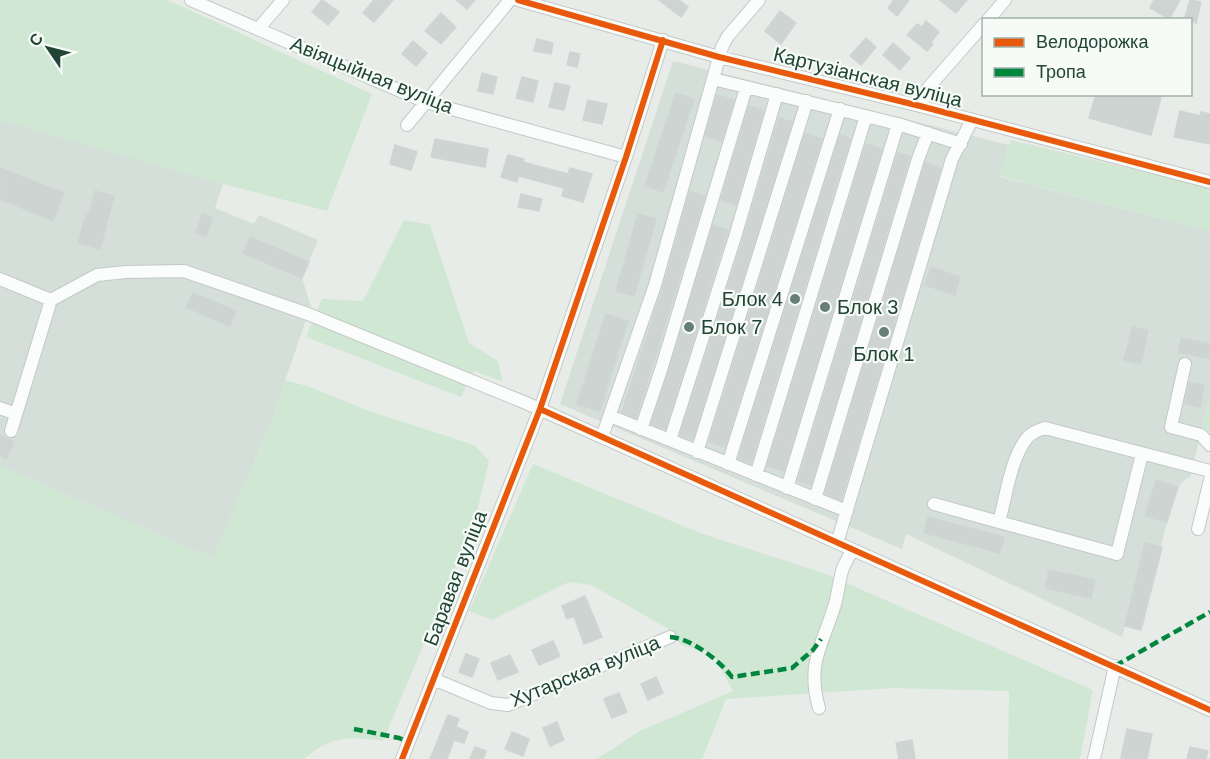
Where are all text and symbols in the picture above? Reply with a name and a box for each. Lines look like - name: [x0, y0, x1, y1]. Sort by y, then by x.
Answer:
- north arrow: [18, 18, 78, 78]
- legend: [982, 18, 1192, 96]
- text: С: [26, 30, 47, 49]
- street label: Авіяцыйная вуліца: [288, 32, 457, 118]
- text: Велодорожка: [1036, 32, 1149, 52]
- street label: Картузіанская вуліца: [771, 43, 966, 111]
- text: Тропа: [1036, 62, 1087, 82]
- place label: Блок 4: [722, 288, 783, 310]
- marker: Блок 4: [788, 292, 802, 306]
- place label: Блок 3: [837, 296, 898, 318]
- marker: Блок 3: [818, 300, 832, 314]
- place label: Блок 7: [701, 316, 762, 338]
- marker: Блок 7: [682, 320, 696, 334]
- marker: Блок 1: [877, 325, 891, 339]
- place label: Блок 1: [853, 343, 915, 365]
- street label: Баравая вуліца: [419, 507, 491, 649]
- street label: Хутарская вуліца: [507, 631, 664, 711]

